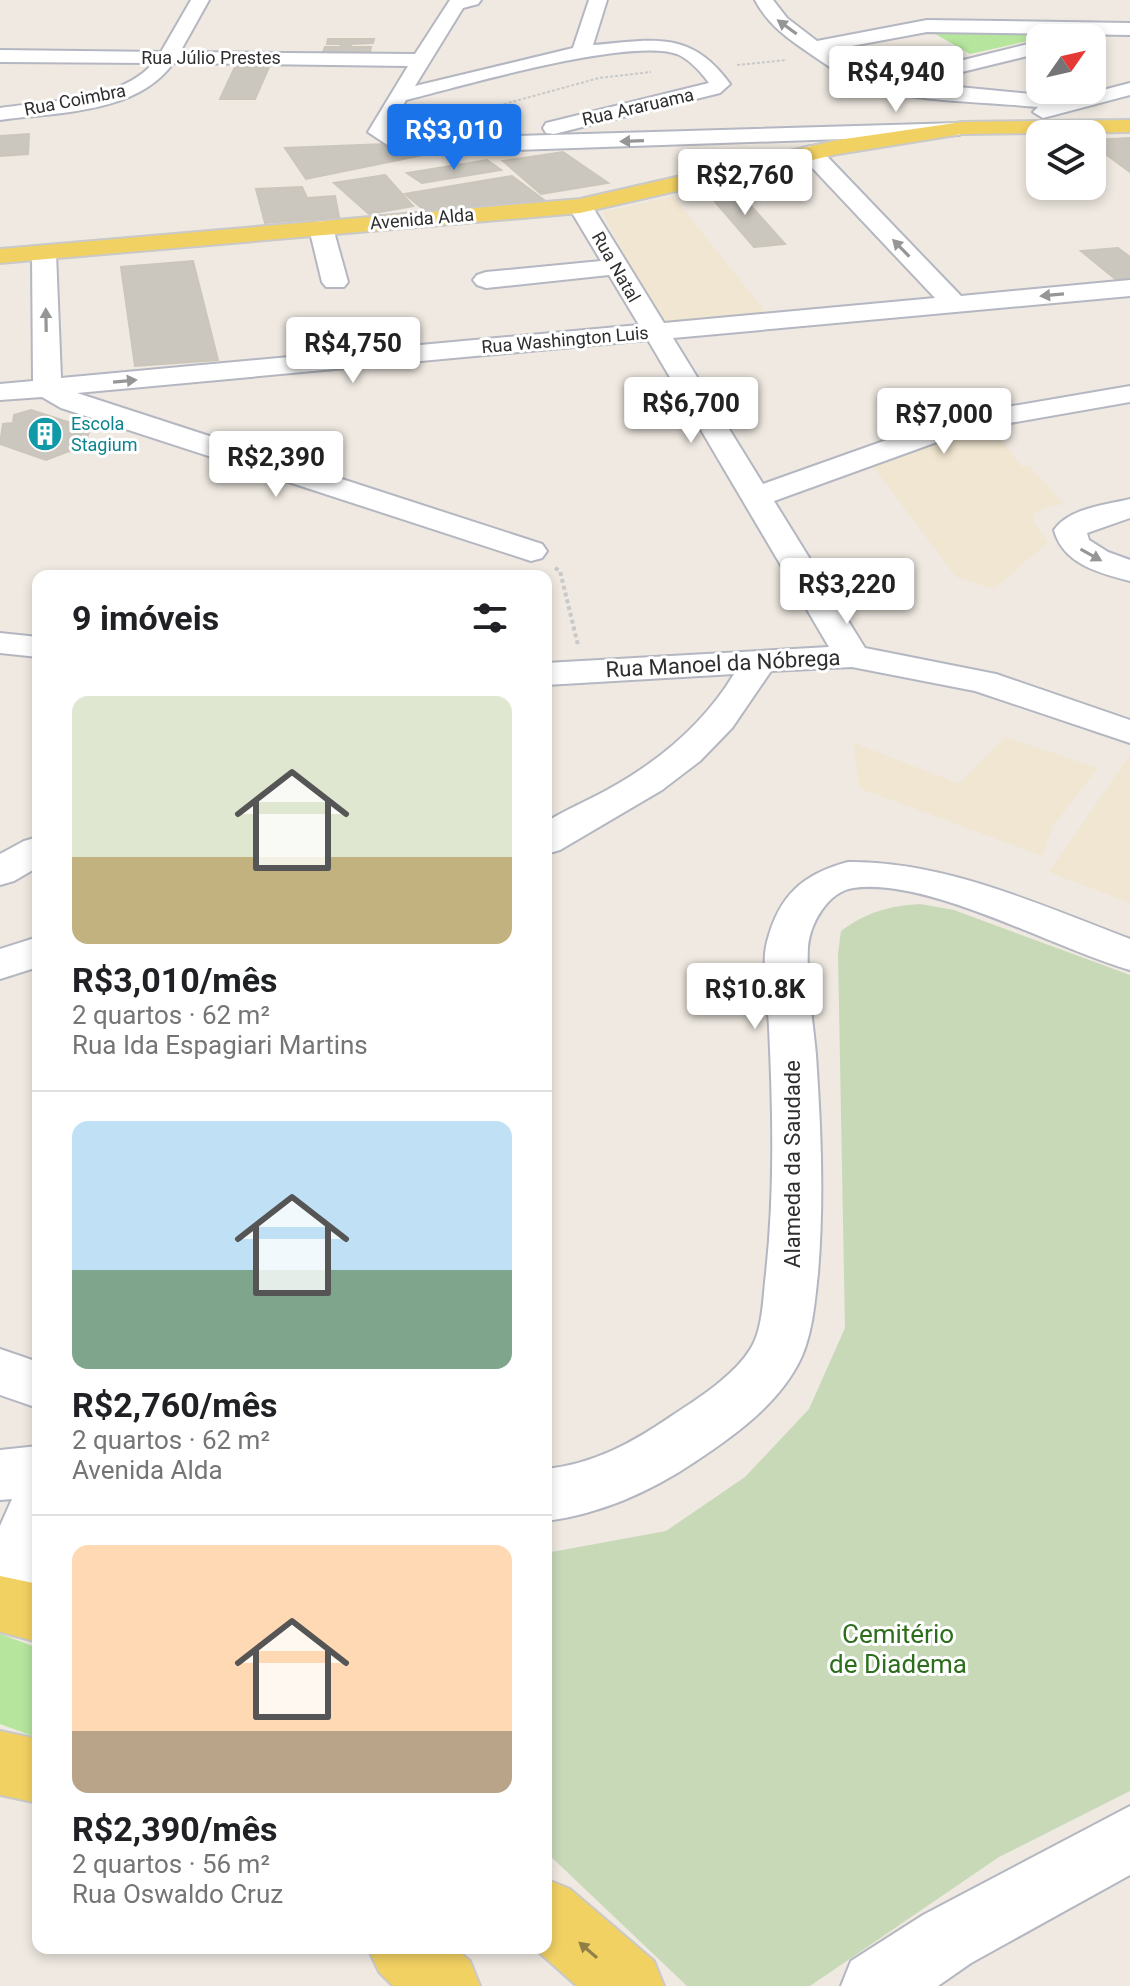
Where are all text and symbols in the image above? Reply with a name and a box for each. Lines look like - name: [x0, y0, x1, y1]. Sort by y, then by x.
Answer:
- one-way arrow: [776, 19, 798, 35]
- north arrow: [1026, 24, 1106, 104]
- map controls: [1026, 24, 1106, 200]
- pin: R$4,940: [822, 46, 970, 114]
- street label: Rua Júlio Prestes: [141, 47, 281, 68]
- text: R$4,940: [847, 57, 945, 87]
- street label: Rua Coimbra: [22, 79, 127, 120]
- street label: Rua Araruama: [580, 83, 696, 130]
- pin: R$3,010: [380, 104, 528, 172]
- text: R$3,010: [405, 115, 503, 145]
- button: layers: [1026, 120, 1106, 200]
- one-way arrow: [619, 135, 644, 148]
- pin: R$2,760: [671, 149, 819, 217]
- text: R$2,760: [696, 160, 794, 190]
- street label: Avenida Alda: [369, 203, 475, 234]
- street label: Rua Natal: [588, 228, 645, 306]
- one-way arrow: [892, 238, 910, 257]
- one-way arrow: [1039, 289, 1064, 302]
- one-way arrow: [39, 307, 52, 332]
- pin: R$4,750: [279, 317, 427, 385]
- street label: Rua Washington Luis: [481, 322, 649, 357]
- text: R$4,750: [304, 328, 402, 358]
- one-way arrow: [113, 374, 138, 387]
- pin: R$6,700: [617, 377, 765, 445]
- text: R$6,700: [642, 388, 740, 418]
- pin: R$7,000: [870, 388, 1018, 456]
- text: R$7,000: [895, 399, 993, 429]
- place label: Escola Stagium: [71, 413, 138, 455]
- building icon: Escola Stagium: [26, 415, 64, 453]
- pin: R$2,390: [202, 431, 350, 499]
- text: R$2,390: [227, 442, 325, 472]
- one-way arrow: [1080, 548, 1102, 562]
- pin: R$3,220: [773, 558, 921, 626]
- text: R$3,220: [798, 569, 896, 599]
- icon: filters: [468, 596, 512, 640]
- text: 9 imóveis: [72, 598, 219, 638]
- street label: Rua Manoel da Nóbrega: [605, 645, 841, 682]
- icon: home: [220, 748, 364, 892]
- text: R$3,010/mês: [72, 960, 278, 1000]
- pin: R$10.8K: [681, 963, 829, 1031]
- text: R$10.8K: [705, 974, 805, 1004]
- text: 2 quartos · 62 m²: [72, 1000, 270, 1030]
- text: Rua Ida Espagiari Martins: [72, 1030, 368, 1060]
- street label: Alameda da Saudade: [780, 1060, 805, 1268]
- icon: home: [220, 1173, 364, 1317]
- text: R$2,760/mês: [72, 1385, 278, 1425]
- text: 2 quartos · 62 m²: [72, 1425, 270, 1455]
- text: Avenida Alda: [72, 1455, 223, 1485]
- icon: home: [220, 1597, 364, 1741]
- park label: Cemitério de Diadema: [829, 1619, 967, 1679]
- text: R$2,390/mês: [72, 1809, 278, 1849]
- text: 2 quartos · 56 m²: [72, 1849, 270, 1879]
- text: Rua Oswaldo Cruz: [72, 1879, 283, 1909]
- one-way arrow: [578, 1941, 597, 1959]

